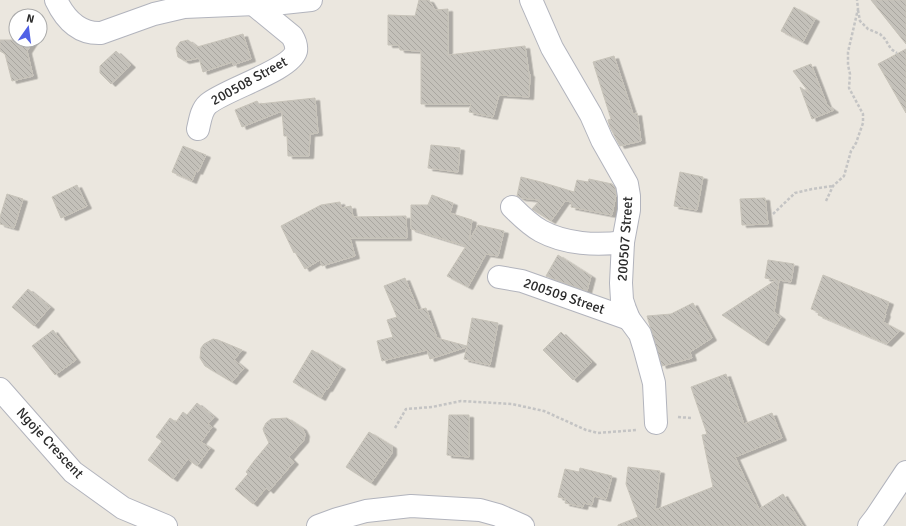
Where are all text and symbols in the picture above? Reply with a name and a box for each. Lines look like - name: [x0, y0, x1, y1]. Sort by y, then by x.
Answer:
- north arrow: [8, 8, 48, 48]
- text: N: [25, 12, 36, 26]
- street label: 200508 Street: [208, 53, 290, 109]
- street label: 200507 Street: [614, 196, 636, 282]
- street label: 200509 Street: [521, 274, 607, 318]
- street label: Ngoje Crescent: [13, 404, 87, 482]

